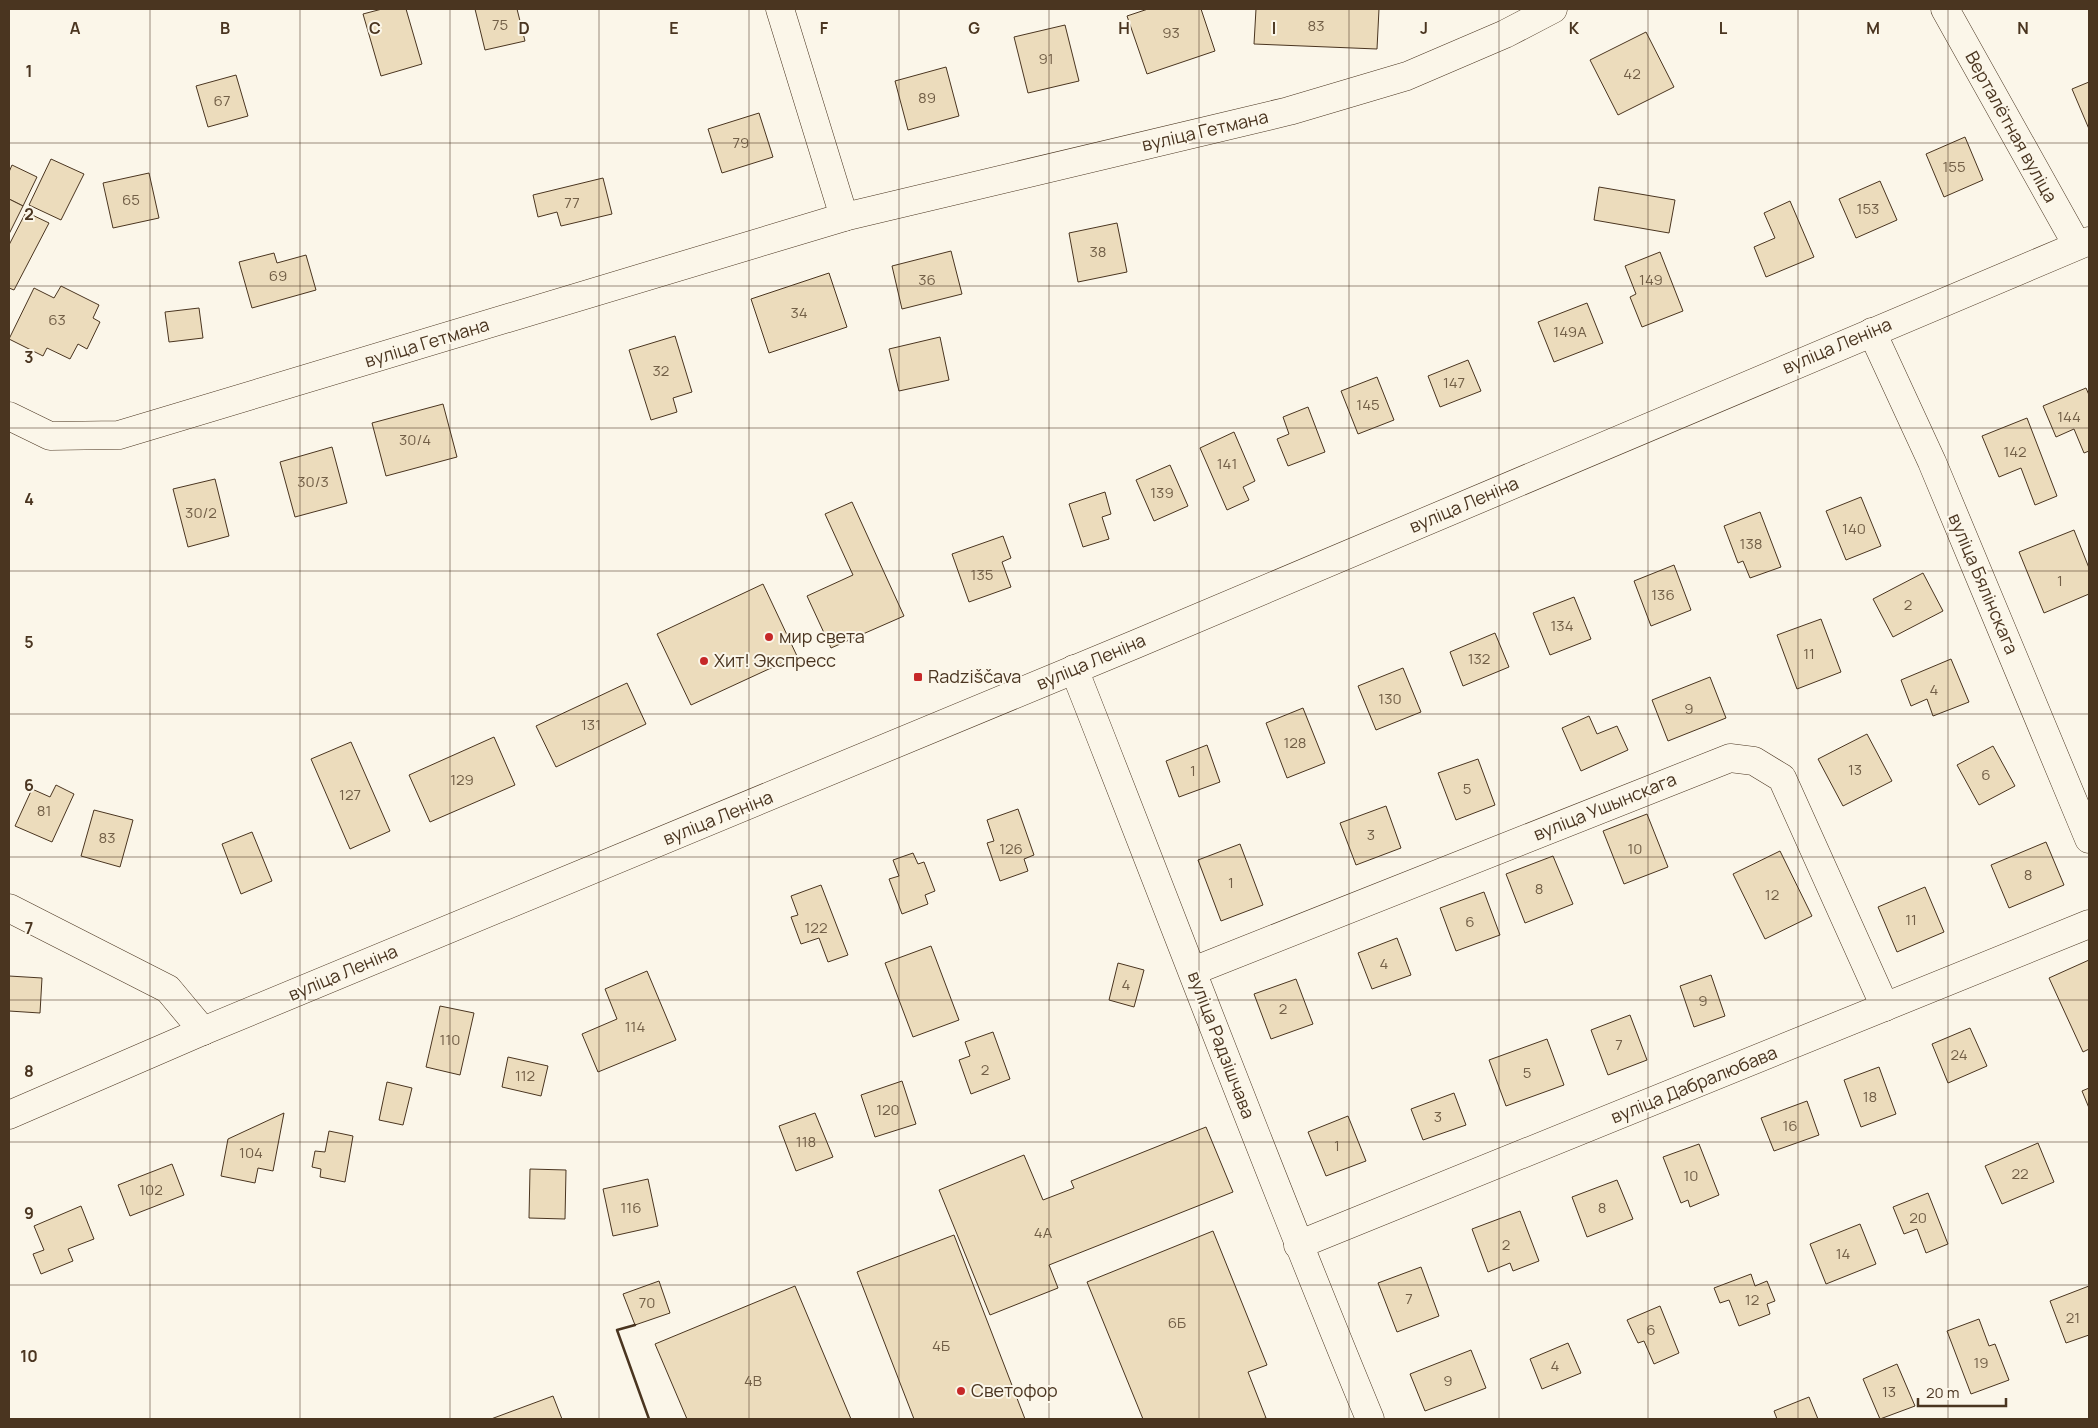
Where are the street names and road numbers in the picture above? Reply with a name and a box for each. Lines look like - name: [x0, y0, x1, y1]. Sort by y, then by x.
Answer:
- street label: Верталётная вуліца: [1960, 47, 2063, 206]
- street label: вуліца Гетмана: [1139, 104, 1270, 156]
- street label: вуліца Леніна: [1778, 311, 1895, 379]
- street label: вуліца Гетмана: [362, 312, 492, 372]
- street label: вуліца Леніна: [1405, 470, 1522, 538]
- street label: вуліца Бялінскага: [1943, 509, 2024, 658]
- street label: вуліца Леніна: [1032, 627, 1149, 695]
- street label: вуліца Ушынскага: [1530, 766, 1680, 846]
- street label: вуліца Леніна: [659, 784, 776, 850]
- street label: вуліца Леніна: [284, 938, 401, 1006]
- street label: вуліца Радзішчава: [1183, 967, 1261, 1122]
- street label: вуліца Дабралюбава: [1607, 1040, 1780, 1128]

